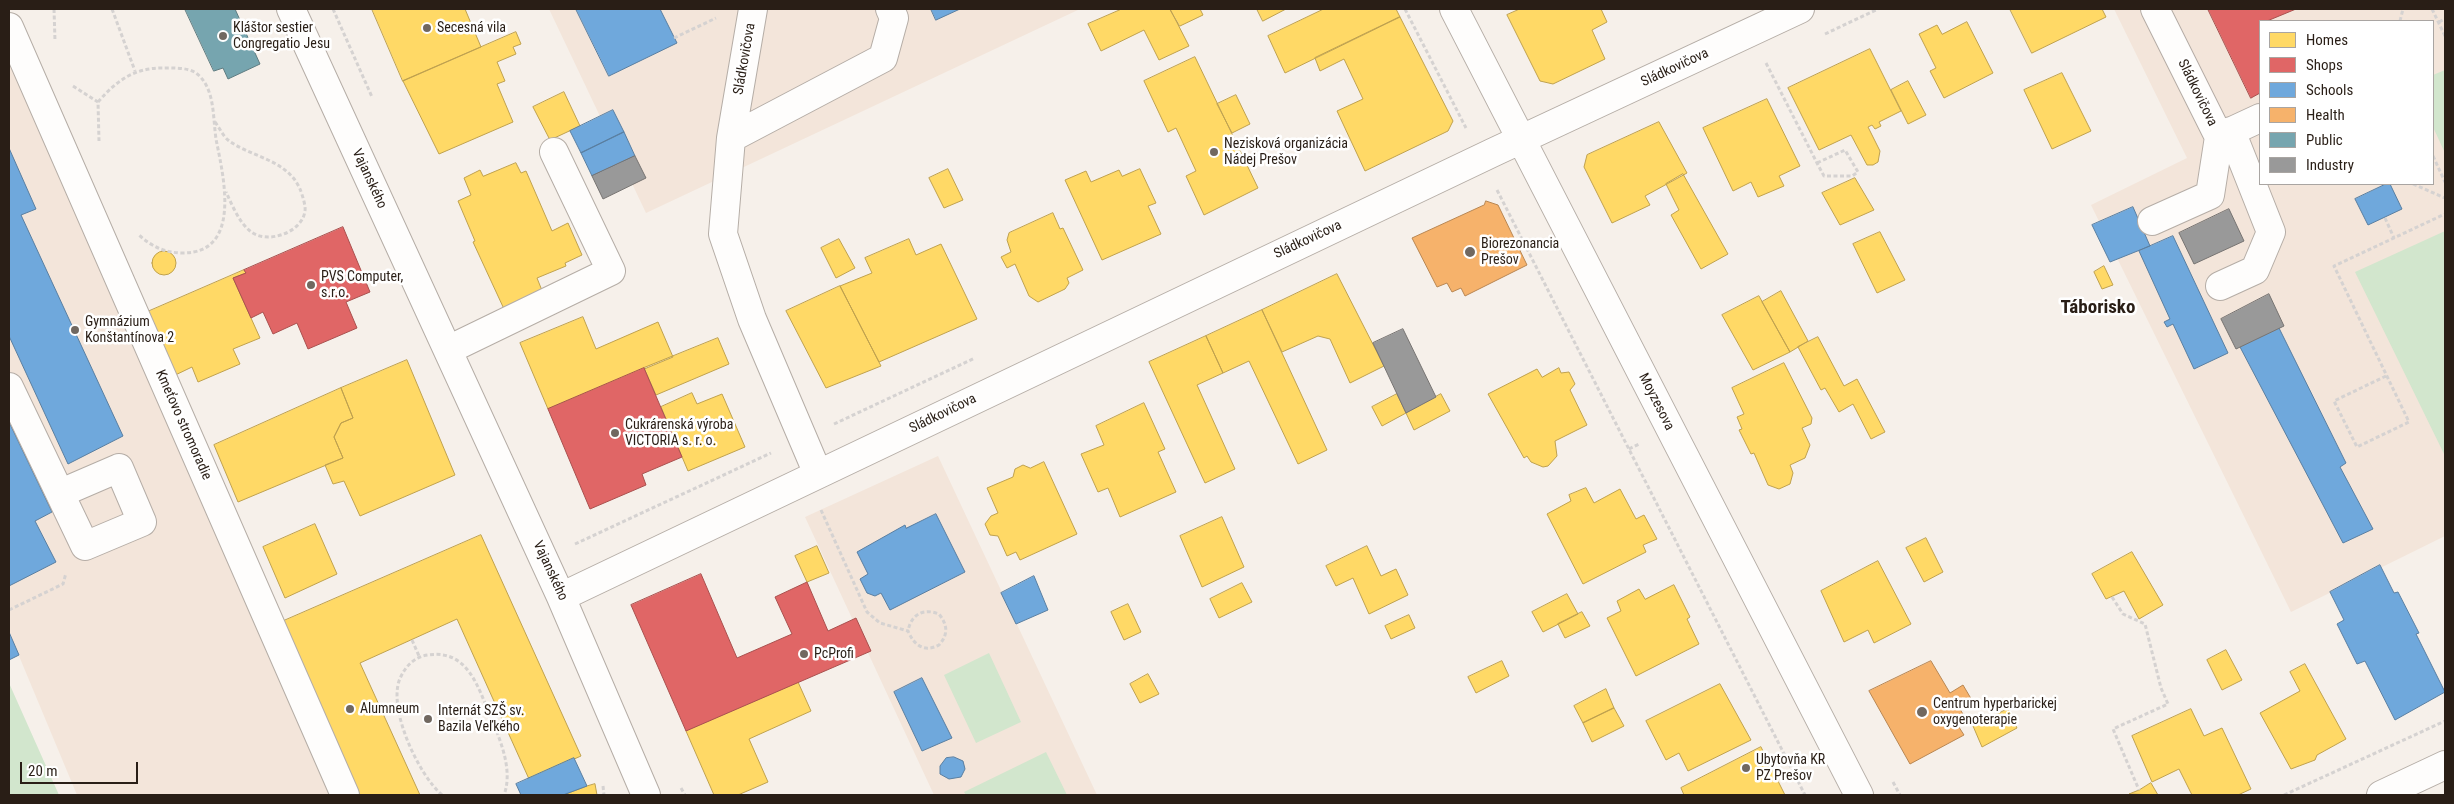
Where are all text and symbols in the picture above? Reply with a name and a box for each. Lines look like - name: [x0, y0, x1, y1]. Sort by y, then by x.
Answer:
- place label: Kláštor sestier Congregatio Jesu: [233, 20, 330, 52]
- place label: Secesná vila: [437, 20, 506, 36]
- legend: [2259, 20, 2434, 185]
- marker: Secesná vila: [421, 22, 433, 34]
- street label: Sládkovičova: [730, 22, 760, 96]
- marker: Kláštor sestier Congregatio Jesu: [217, 30, 229, 42]
- text: Homes: [2306, 31, 2348, 49]
- street label: Sládkovičova: [1639, 45, 1711, 91]
- text: Shops: [2306, 56, 2343, 74]
- street label: Sládkovičova: [2174, 57, 2220, 129]
- text: Schools: [2306, 81, 2353, 99]
- text: Health: [2306, 106, 2345, 124]
- text: Public: [2306, 131, 2343, 149]
- place label: Nezisková organizácia Nádej Prešov: [1224, 136, 1348, 168]
- marker: Nezisková organizácia Nádej Prešov: [1208, 146, 1220, 158]
- street label: Vajanského: [348, 147, 390, 211]
- text: Industry: [2306, 156, 2354, 174]
- street label: Sládkovičova: [1272, 217, 1344, 263]
- place label: Biorezonancia Prešov: [1481, 236, 1559, 268]
- marker: Biorezonancia Prešov: [1463, 245, 1477, 259]
- place label: PVS Computer, s.r.o.: [321, 269, 403, 302]
- marker: PVS Computer, s.r.o.: [305, 279, 317, 291]
- district label: Táborisko: [2061, 297, 2135, 319]
- place label: Gymnázium Konštantínova 2: [85, 314, 174, 347]
- marker: Gymnázium Konštantínova 2: [69, 324, 81, 336]
- street label: Kmeťovo stromoradie: [151, 367, 215, 483]
- street label: Moyzesova: [1634, 371, 1678, 433]
- street label: Sládkovičova: [907, 391, 979, 437]
- place label: Cukrárenská výroba VICTORIA s. r. o.: [625, 417, 733, 450]
- marker: Cukrárenská výroba VICTORIA s. r. o.: [609, 427, 621, 439]
- street label: Vajanského: [529, 539, 571, 603]
- place label: PcProfi: [814, 646, 854, 662]
- marker: PcProfi: [798, 648, 810, 660]
- place label: Centrum hyperbarickej oxygenoterapie: [1933, 696, 2057, 729]
- place label: Alumneum: [360, 701, 419, 717]
- marker: Alumneum: [344, 703, 356, 715]
- place label: Internát SZŠ sv. Bazila Veľkého: [438, 703, 524, 736]
- marker: Centrum hyperbarickej oxygenoterapie: [1915, 705, 1929, 719]
- marker: Internát SZŠ sv. Bazila Veľkého: [422, 713, 434, 725]
- scale bar: [22, 752, 140, 784]
- place label: Ubytovňa KR PZ Prešov: [1756, 752, 1825, 784]
- text: 20 m: [28, 762, 58, 780]
- marker: Ubytovňa KR PZ Prešov: [1740, 762, 1752, 774]

